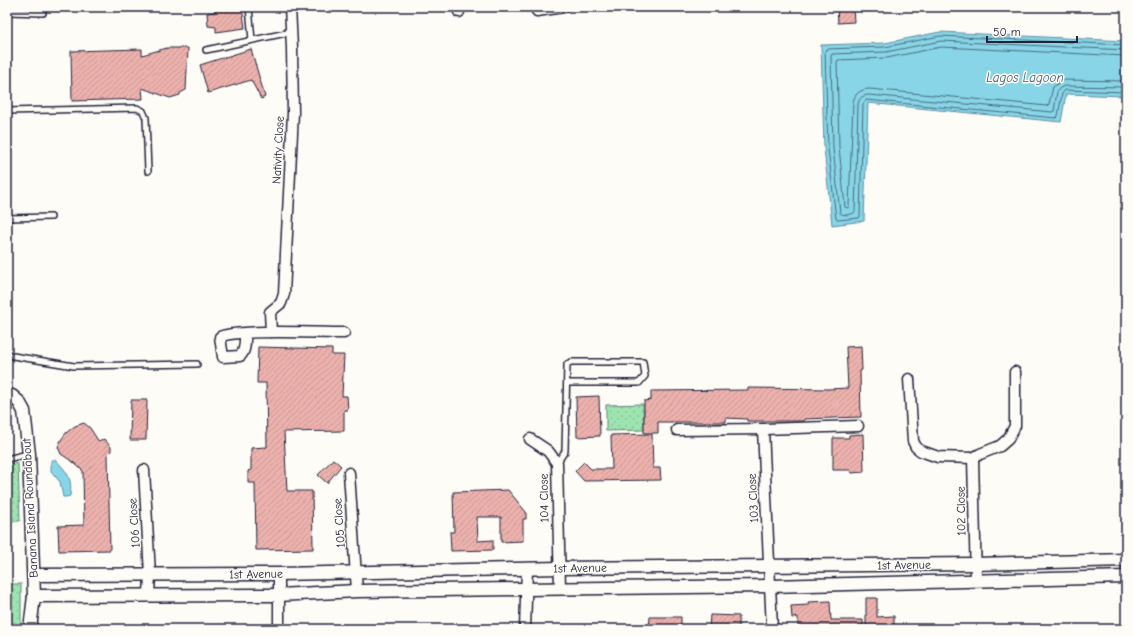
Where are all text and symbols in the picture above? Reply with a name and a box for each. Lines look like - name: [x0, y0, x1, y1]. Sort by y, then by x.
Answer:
- scale bar: [987, 18, 1077, 44]
- text: 50 m: [993, 25, 1021, 39]
- water label: Lagos Lagoon: [986, 70, 1064, 85]
- street label: Nativity Close: [269, 116, 287, 184]
- street label: Banana Island Roundabout: [19, 437, 41, 578]
- street label: 104 Close: [537, 473, 551, 523]
- street label: 103 Close: [745, 473, 761, 523]
- street label: 102 Close: [954, 486, 968, 536]
- street label: 106 Close: [125, 498, 143, 548]
- street label: 105 Close: [330, 498, 348, 548]
- street label: 1st Avenue: [877, 558, 931, 572]
- street label: 1st Avenue: [553, 561, 607, 575]
- street label: 1st Avenue: [229, 567, 283, 581]

